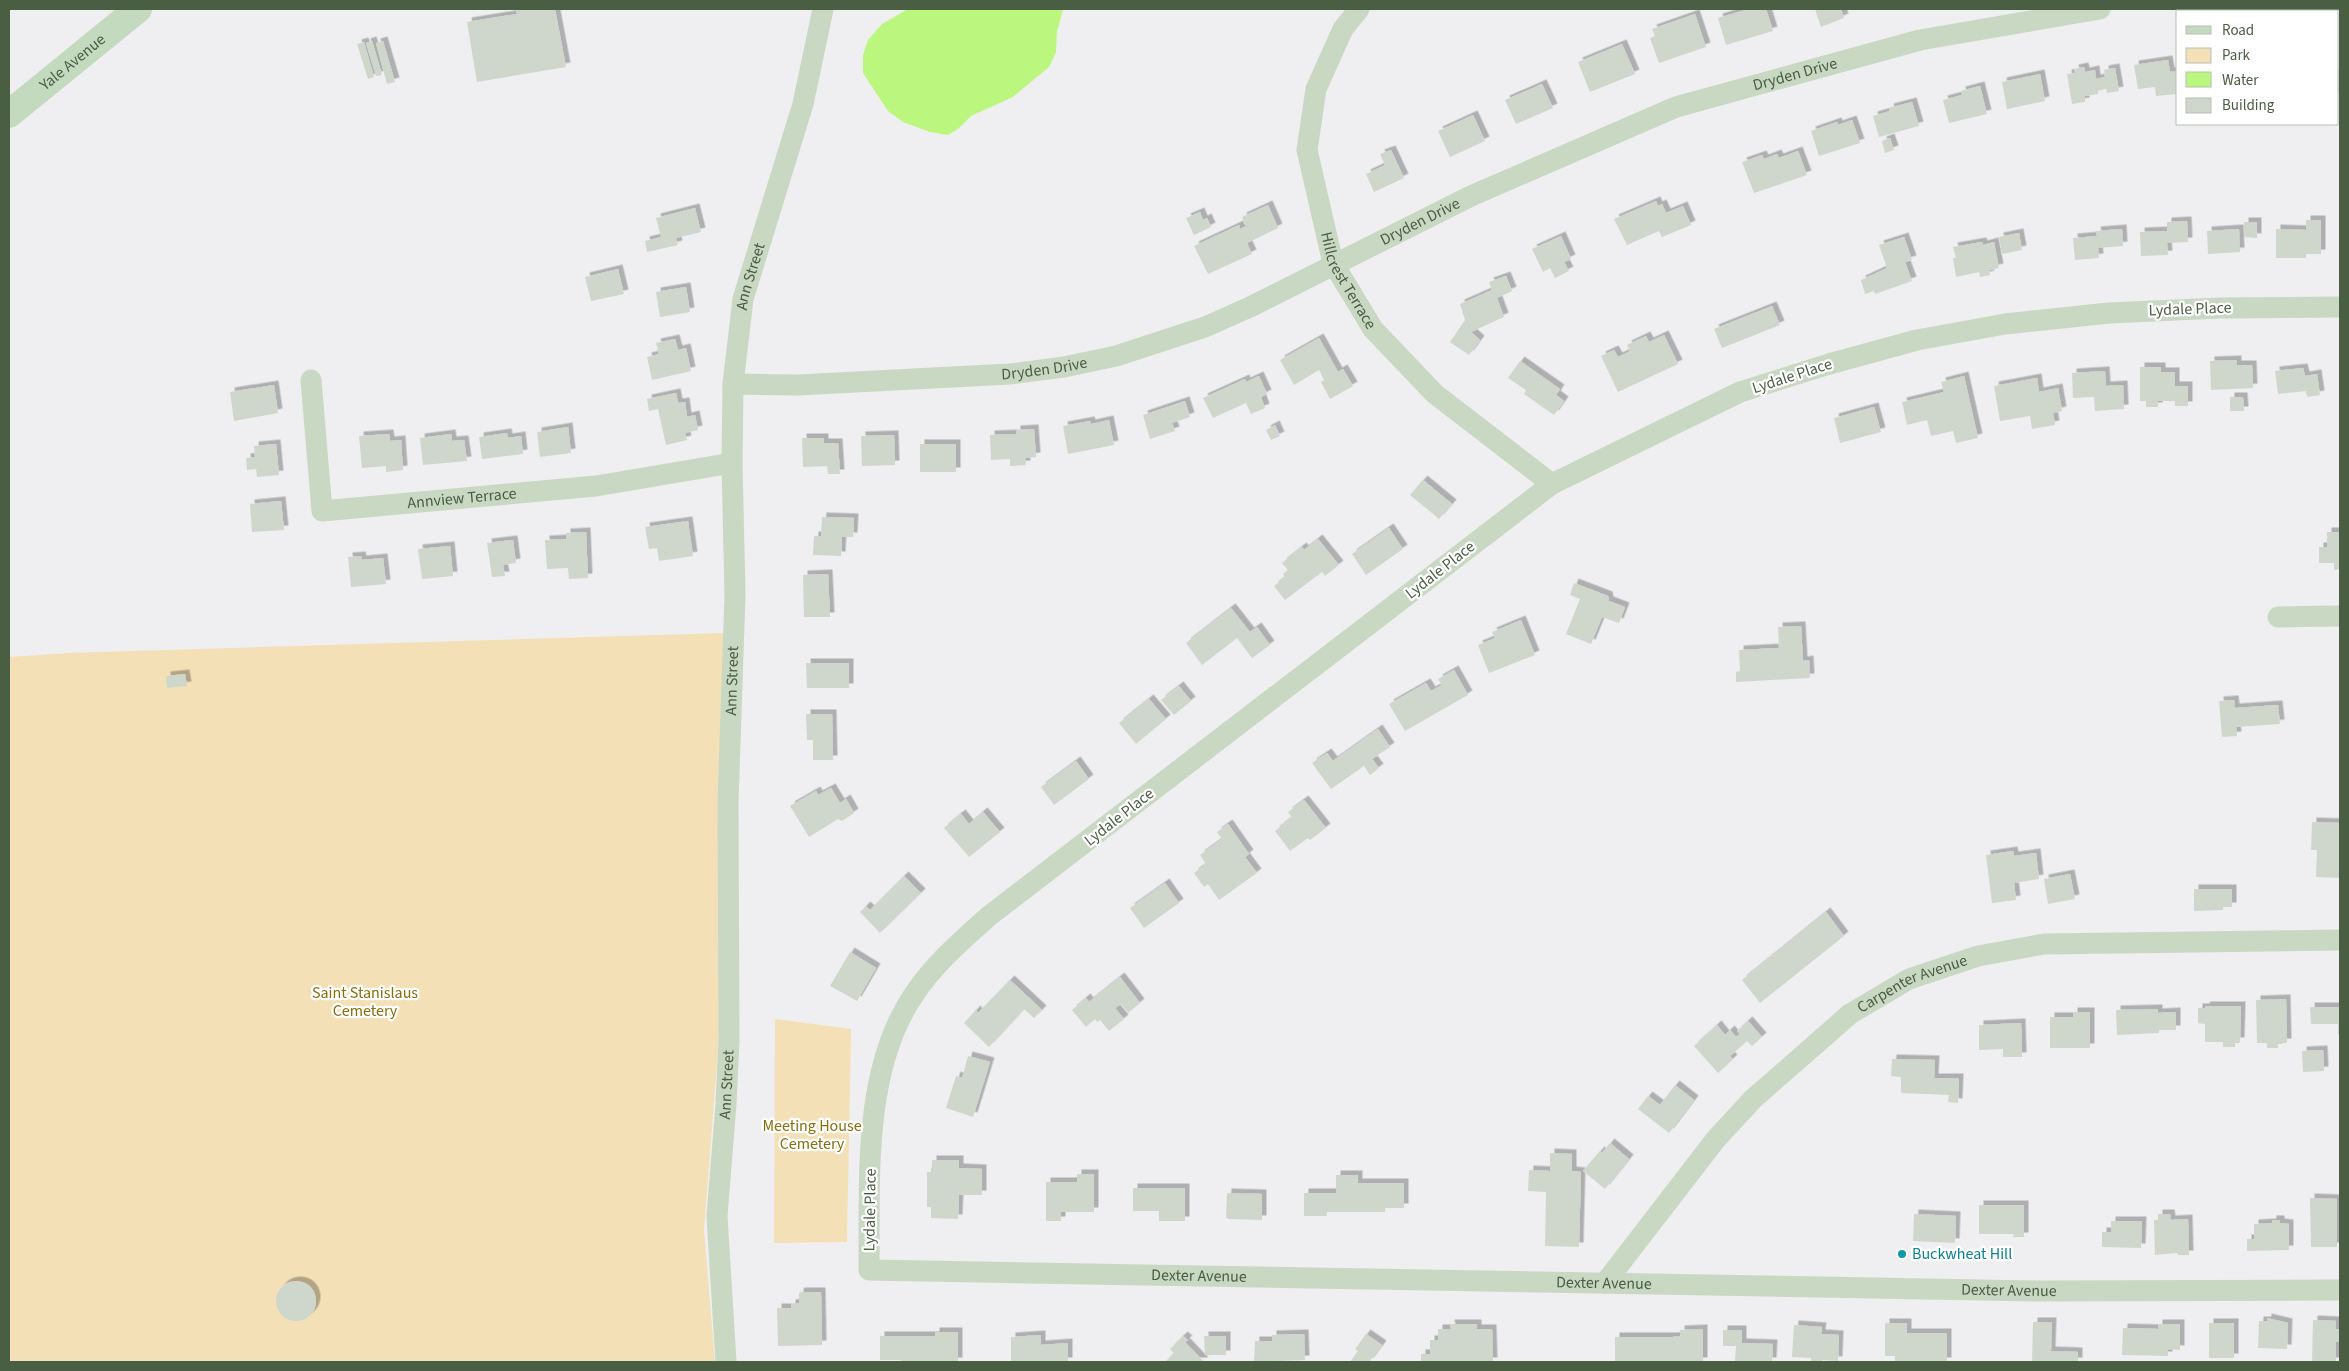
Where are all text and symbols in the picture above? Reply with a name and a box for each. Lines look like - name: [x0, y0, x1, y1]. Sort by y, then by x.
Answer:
- legend: [2176, 10, 2339, 125]
- text: Road: [2222, 20, 2254, 41]
- street label: Yale Avenue: [34, 29, 110, 96]
- text: Park: [2222, 45, 2251, 66]
- street label: Dryden Drive: [1750, 52, 1840, 96]
- text: Water: [2222, 70, 2259, 91]
- text: Building: [2222, 95, 2275, 116]
- street label: Dryden Drive: [1376, 192, 1464, 251]
- street label: Hillcrest Terrace: [1315, 230, 1382, 333]
- street label: Ann Street: [731, 239, 771, 311]
- street label: Lydale Place: [2148, 297, 2232, 321]
- street label: Dryden Drive: [1001, 351, 1089, 385]
- street label: Lydale Place: [1749, 353, 1835, 399]
- street label: Annview Terrace: [406, 482, 518, 514]
- street label: Lydale Place: [1401, 536, 1479, 604]
- street label: Ann Street: [720, 645, 744, 716]
- street label: Lydale Place: [1080, 783, 1158, 851]
- street label: Carpenter Avenue: [1853, 949, 1970, 1018]
- park label: Saint Stanislaus Cemetery: [312, 982, 418, 1022]
- street label: Ann Street: [714, 1049, 740, 1120]
- park label: Meeting House Cemetery: [762, 1115, 862, 1155]
- street label: Lydale Place: [858, 1168, 882, 1252]
- place label: Buckwheat Hill: [1912, 1243, 2012, 1265]
- marker: Buckwheat Hill: [1896, 1248, 1908, 1260]
- street label: Dexter Avenue: [1151, 1264, 1247, 1288]
- street label: Dexter Avenue: [1556, 1271, 1652, 1295]
- street label: Dexter Avenue: [1961, 1279, 2057, 1302]

